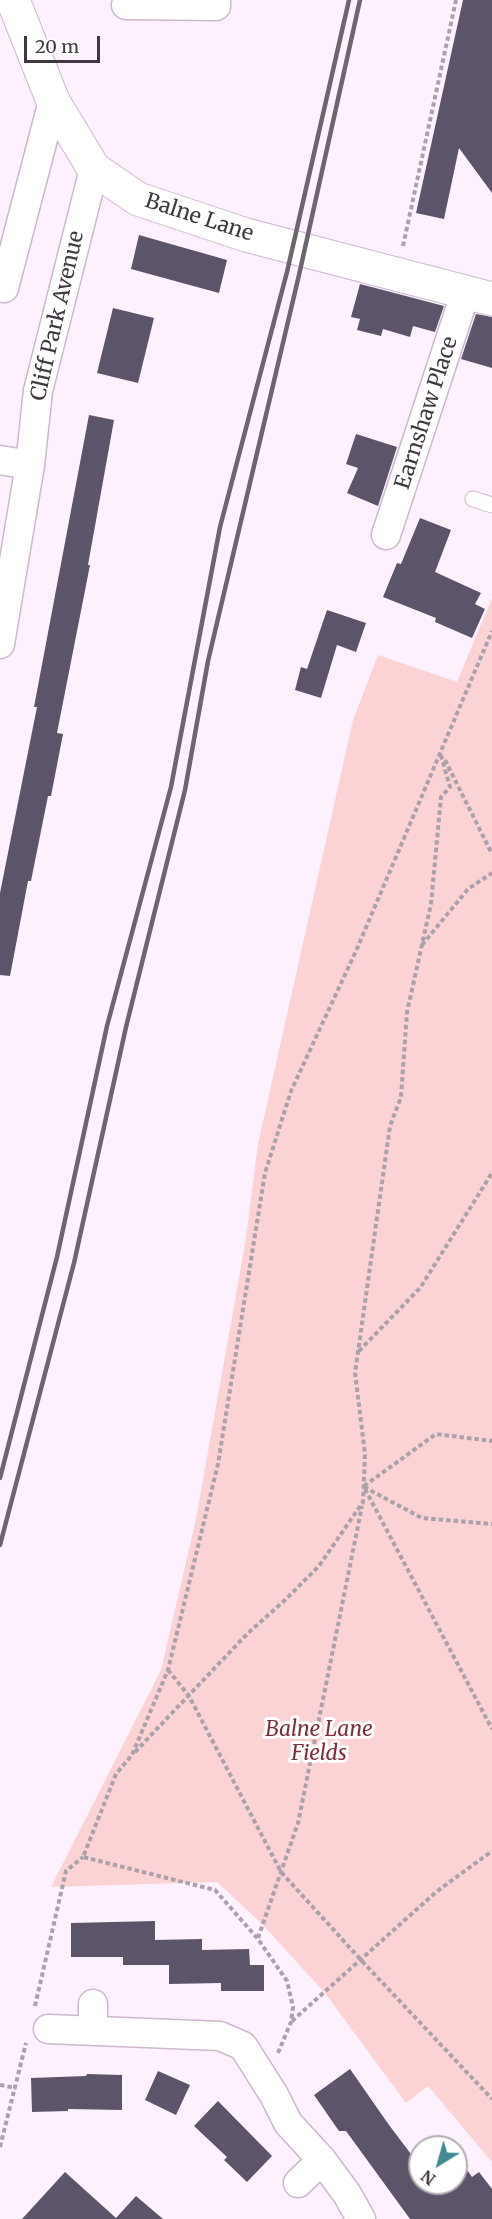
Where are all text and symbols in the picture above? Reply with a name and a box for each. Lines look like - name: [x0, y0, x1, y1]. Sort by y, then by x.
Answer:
- scale bar: [27, 24, 104, 62]
- text: 20 m: [35, 35, 79, 58]
- street label: Balne Lane: [142, 189, 256, 247]
- street label: Cliff Park Avenue: [26, 229, 90, 403]
- street label: Earnshaw Place: [390, 334, 464, 492]
- park label: Balne Lane Fields: [265, 1717, 373, 1767]
- north arrow: [408, 2135, 468, 2195]
- text: N: [417, 2166, 439, 2190]

